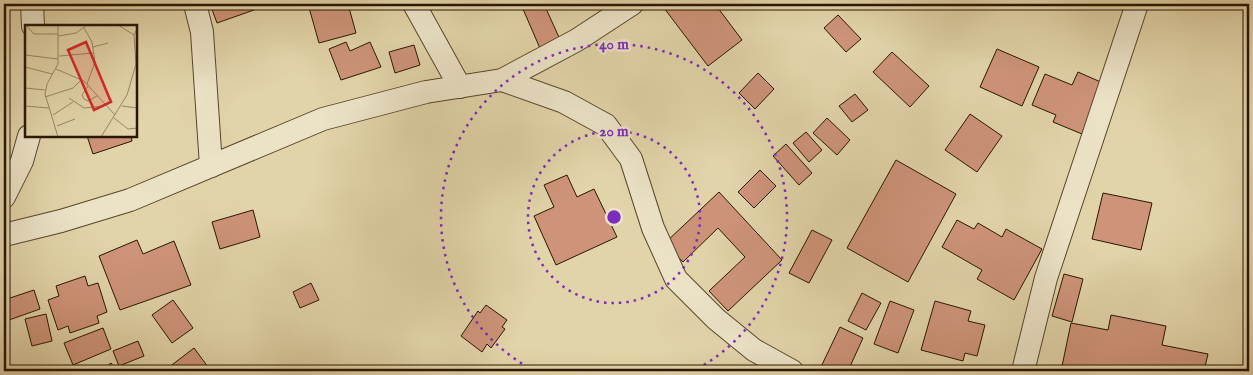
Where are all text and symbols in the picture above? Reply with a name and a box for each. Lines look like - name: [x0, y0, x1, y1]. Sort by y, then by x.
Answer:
- inset map: [25, 25, 138, 138]
- text: 40 m: [599, 35, 629, 54]
- text: 20 m: [599, 122, 629, 141]
- centre of rings: [605, 208, 623, 226]

